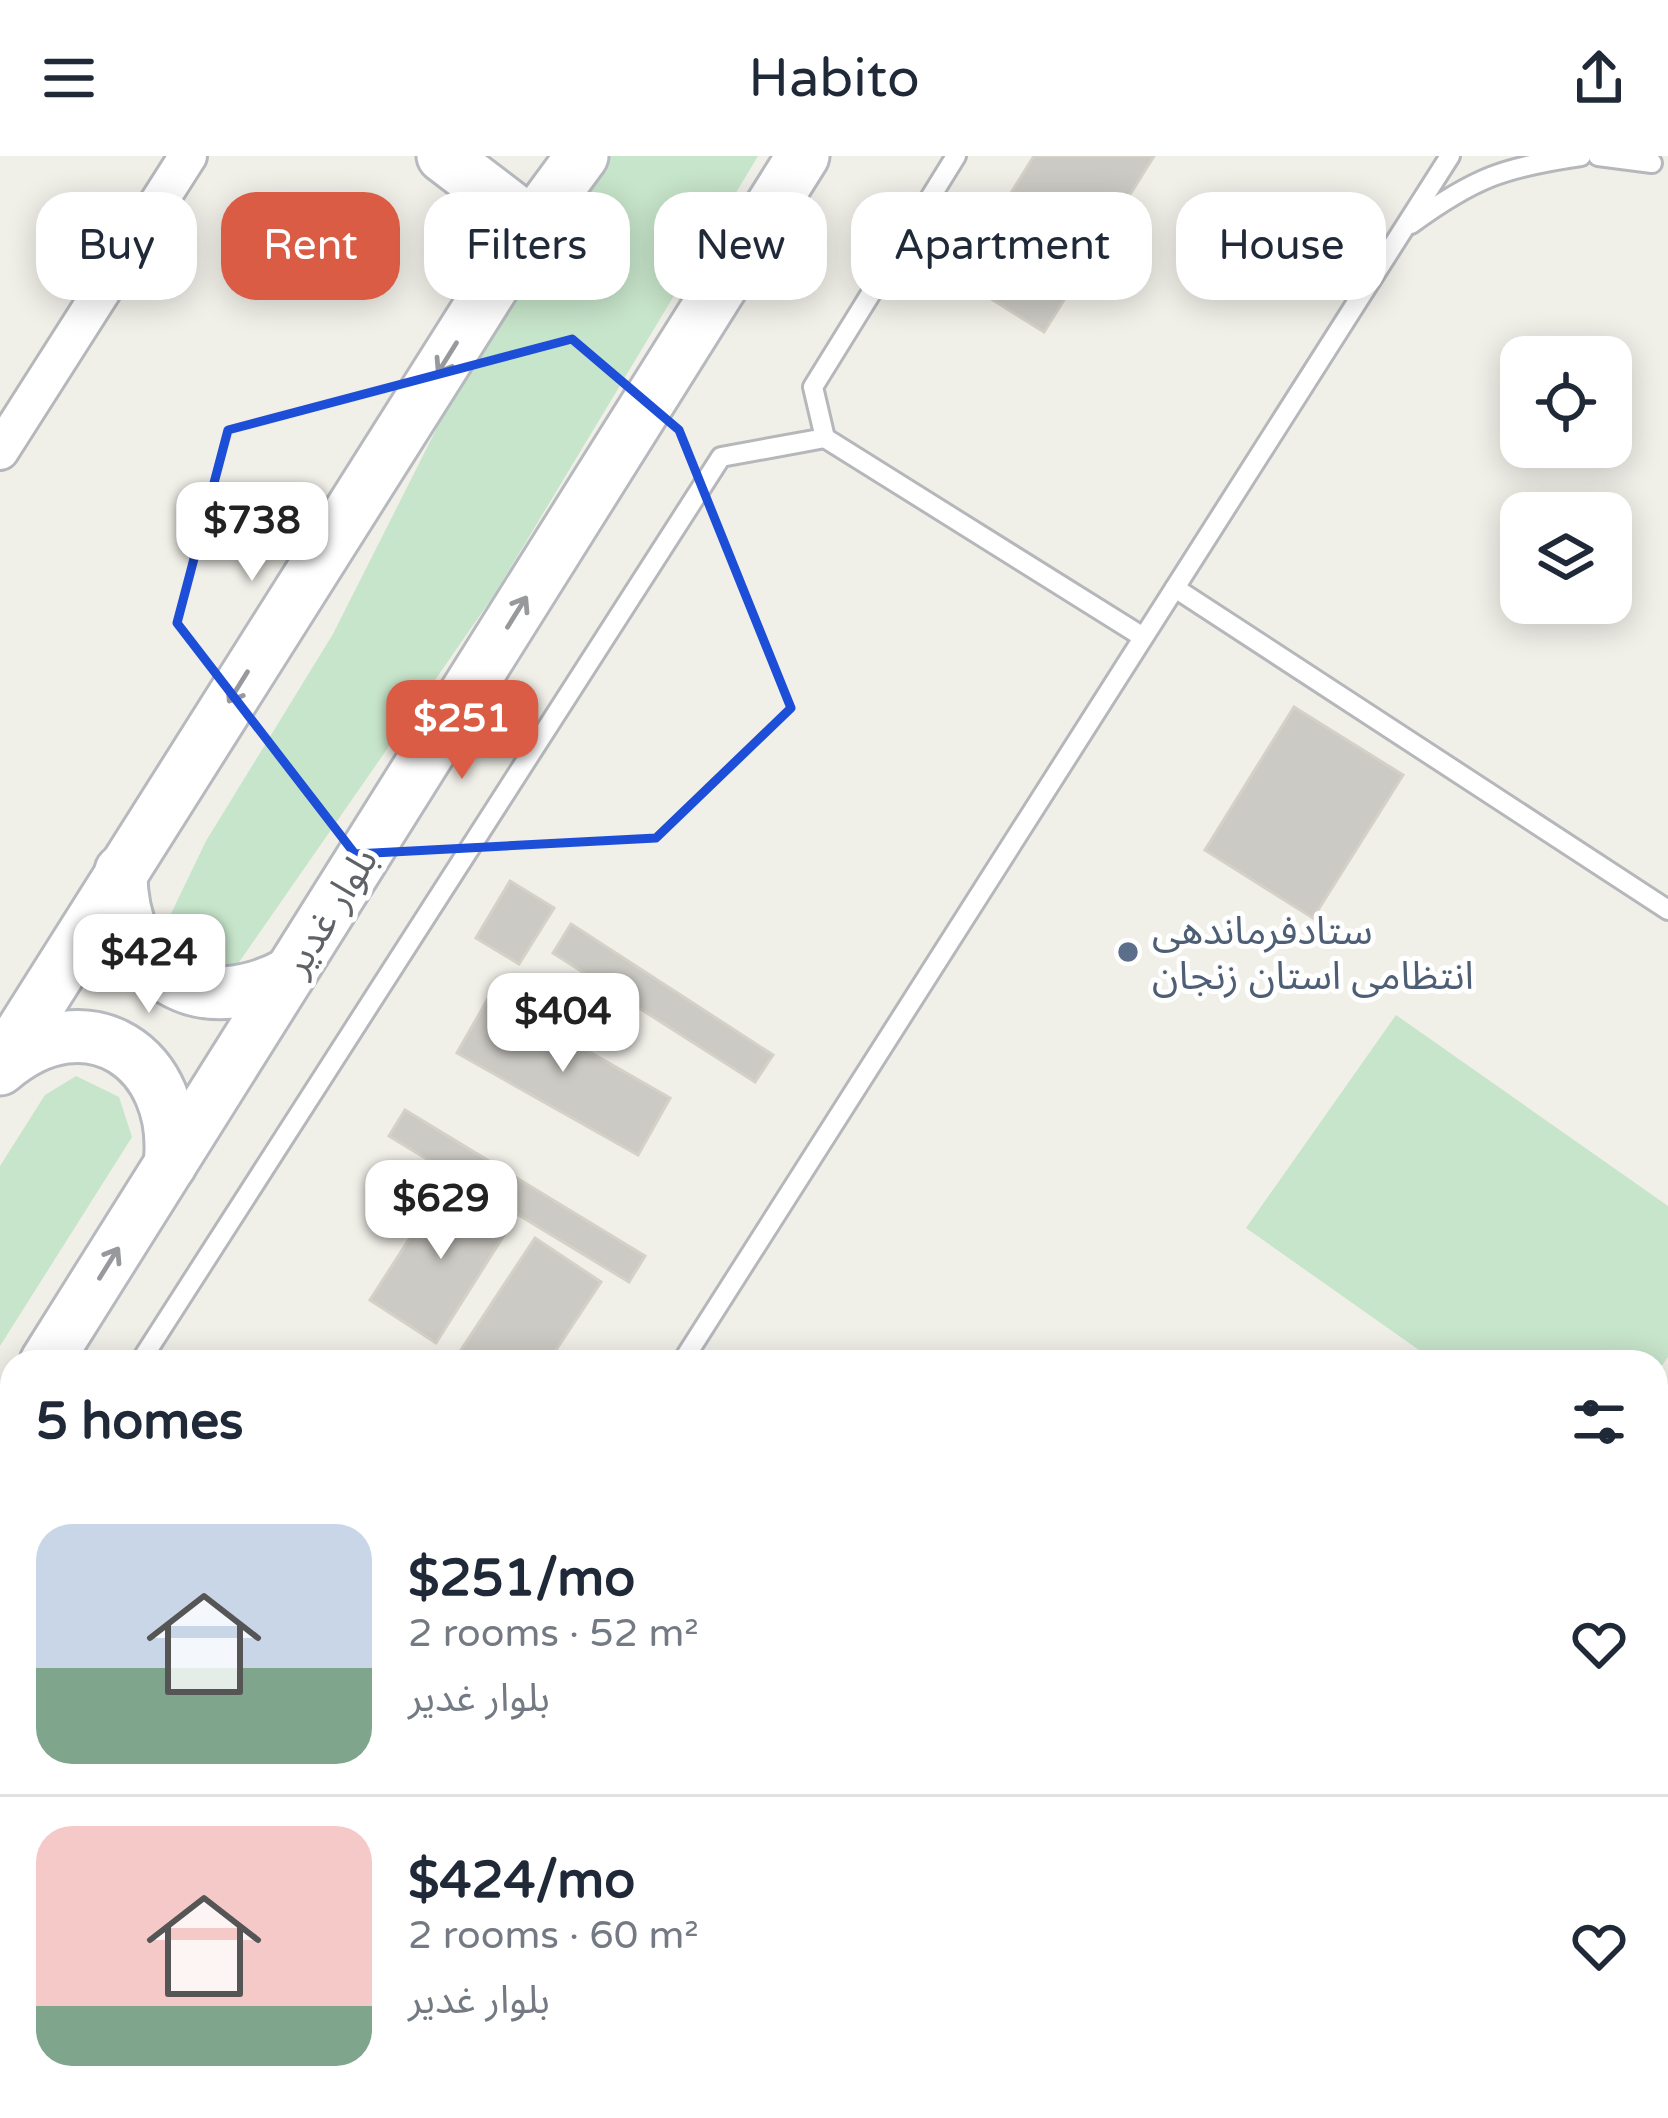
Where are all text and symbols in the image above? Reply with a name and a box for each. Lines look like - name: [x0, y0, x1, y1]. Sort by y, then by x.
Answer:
- icon: menu: [36, 45, 102, 111]
- icon: share: [1566, 45, 1632, 111]
- text: Habito: [748, 46, 920, 111]
- chip: Buy: [36, 192, 197, 300]
- chip: Rent: [221, 192, 400, 300]
- chip: Filters: [424, 192, 630, 300]
- chip: New: [654, 192, 827, 300]
- chip: Apartment: [851, 192, 1152, 300]
- chip: House: [1176, 192, 1386, 300]
- map controls: [1500, 336, 1632, 624]
- button: locate: [1500, 336, 1632, 468]
- one-way arrow: [435, 340, 459, 374]
- pin: $738: [181, 482, 323, 584]
- button: layers: [1500, 492, 1632, 624]
- text: $738: [203, 497, 301, 544]
- one-way arrow: [505, 596, 529, 630]
- one-way arrow: [226, 669, 250, 703]
- pin: $251: [391, 680, 533, 782]
- text: $251: [413, 695, 511, 742]
- street label: بلوار غدیر: [272, 839, 388, 985]
- place label: ستادفرماندهی انتظامی استان زنجان: [1152, 908, 1474, 1000]
- pin: $424: [78, 914, 220, 1016]
- text: $424: [100, 929, 198, 976]
- marker: ستادفرماندهی انتظامی استان زنجان: [1115, 939, 1141, 965]
- pin: $404: [492, 973, 634, 1075]
- text: $404: [514, 988, 612, 1035]
- pin: $629: [370, 1160, 512, 1262]
- text: $629: [392, 1175, 490, 1222]
- one-way arrow: [96, 1247, 121, 1281]
- icon: filters: [1566, 1389, 1632, 1455]
- text: 5 homes: [36, 1391, 244, 1453]
- text: $251/mo: [408, 1548, 635, 1610]
- icon: home: [132, 1572, 276, 1716]
- text: 2 rooms · 52 m²: [408, 1610, 699, 1657]
- icon: heart: [1566, 1611, 1632, 1677]
- text: بلوار غدیر: [408, 1675, 550, 1722]
- text: $424/mo: [408, 1850, 635, 1912]
- icon: home: [132, 1874, 276, 2018]
- text: 2 rooms · 60 m²: [408, 1912, 699, 1959]
- icon: heart: [1566, 1913, 1632, 1979]
- text: بلوار غدیر: [408, 1977, 550, 2024]

